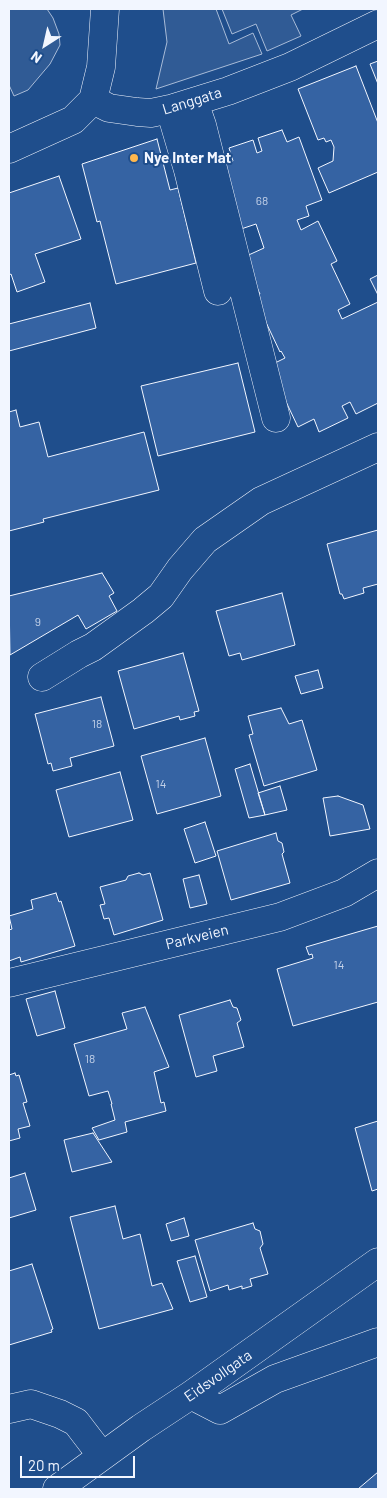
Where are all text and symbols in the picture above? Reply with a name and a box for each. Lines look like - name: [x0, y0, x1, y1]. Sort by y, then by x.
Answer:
- north arrow: [20, 20, 70, 70]
- text: N: [27, 48, 45, 67]
- street label: Langgata: [160, 83, 224, 119]
- place label: Nye Inter Mat: [144, 149, 231, 167]
- marker: Nye Inter Mat: [128, 152, 140, 164]
- house number: 68: [256, 194, 268, 208]
- house number: 9: [35, 615, 41, 629]
- house number: 18: [92, 717, 102, 731]
- house number: 14: [156, 777, 166, 791]
- street label: Parkveien: [164, 920, 230, 954]
- house number: 14: [334, 958, 344, 972]
- house number: 18: [85, 1052, 95, 1066]
- street label: Eidsvollgata: [181, 1346, 255, 1406]
- scale bar: [22, 1446, 138, 1478]
- text: 20 m: [28, 1456, 60, 1474]

